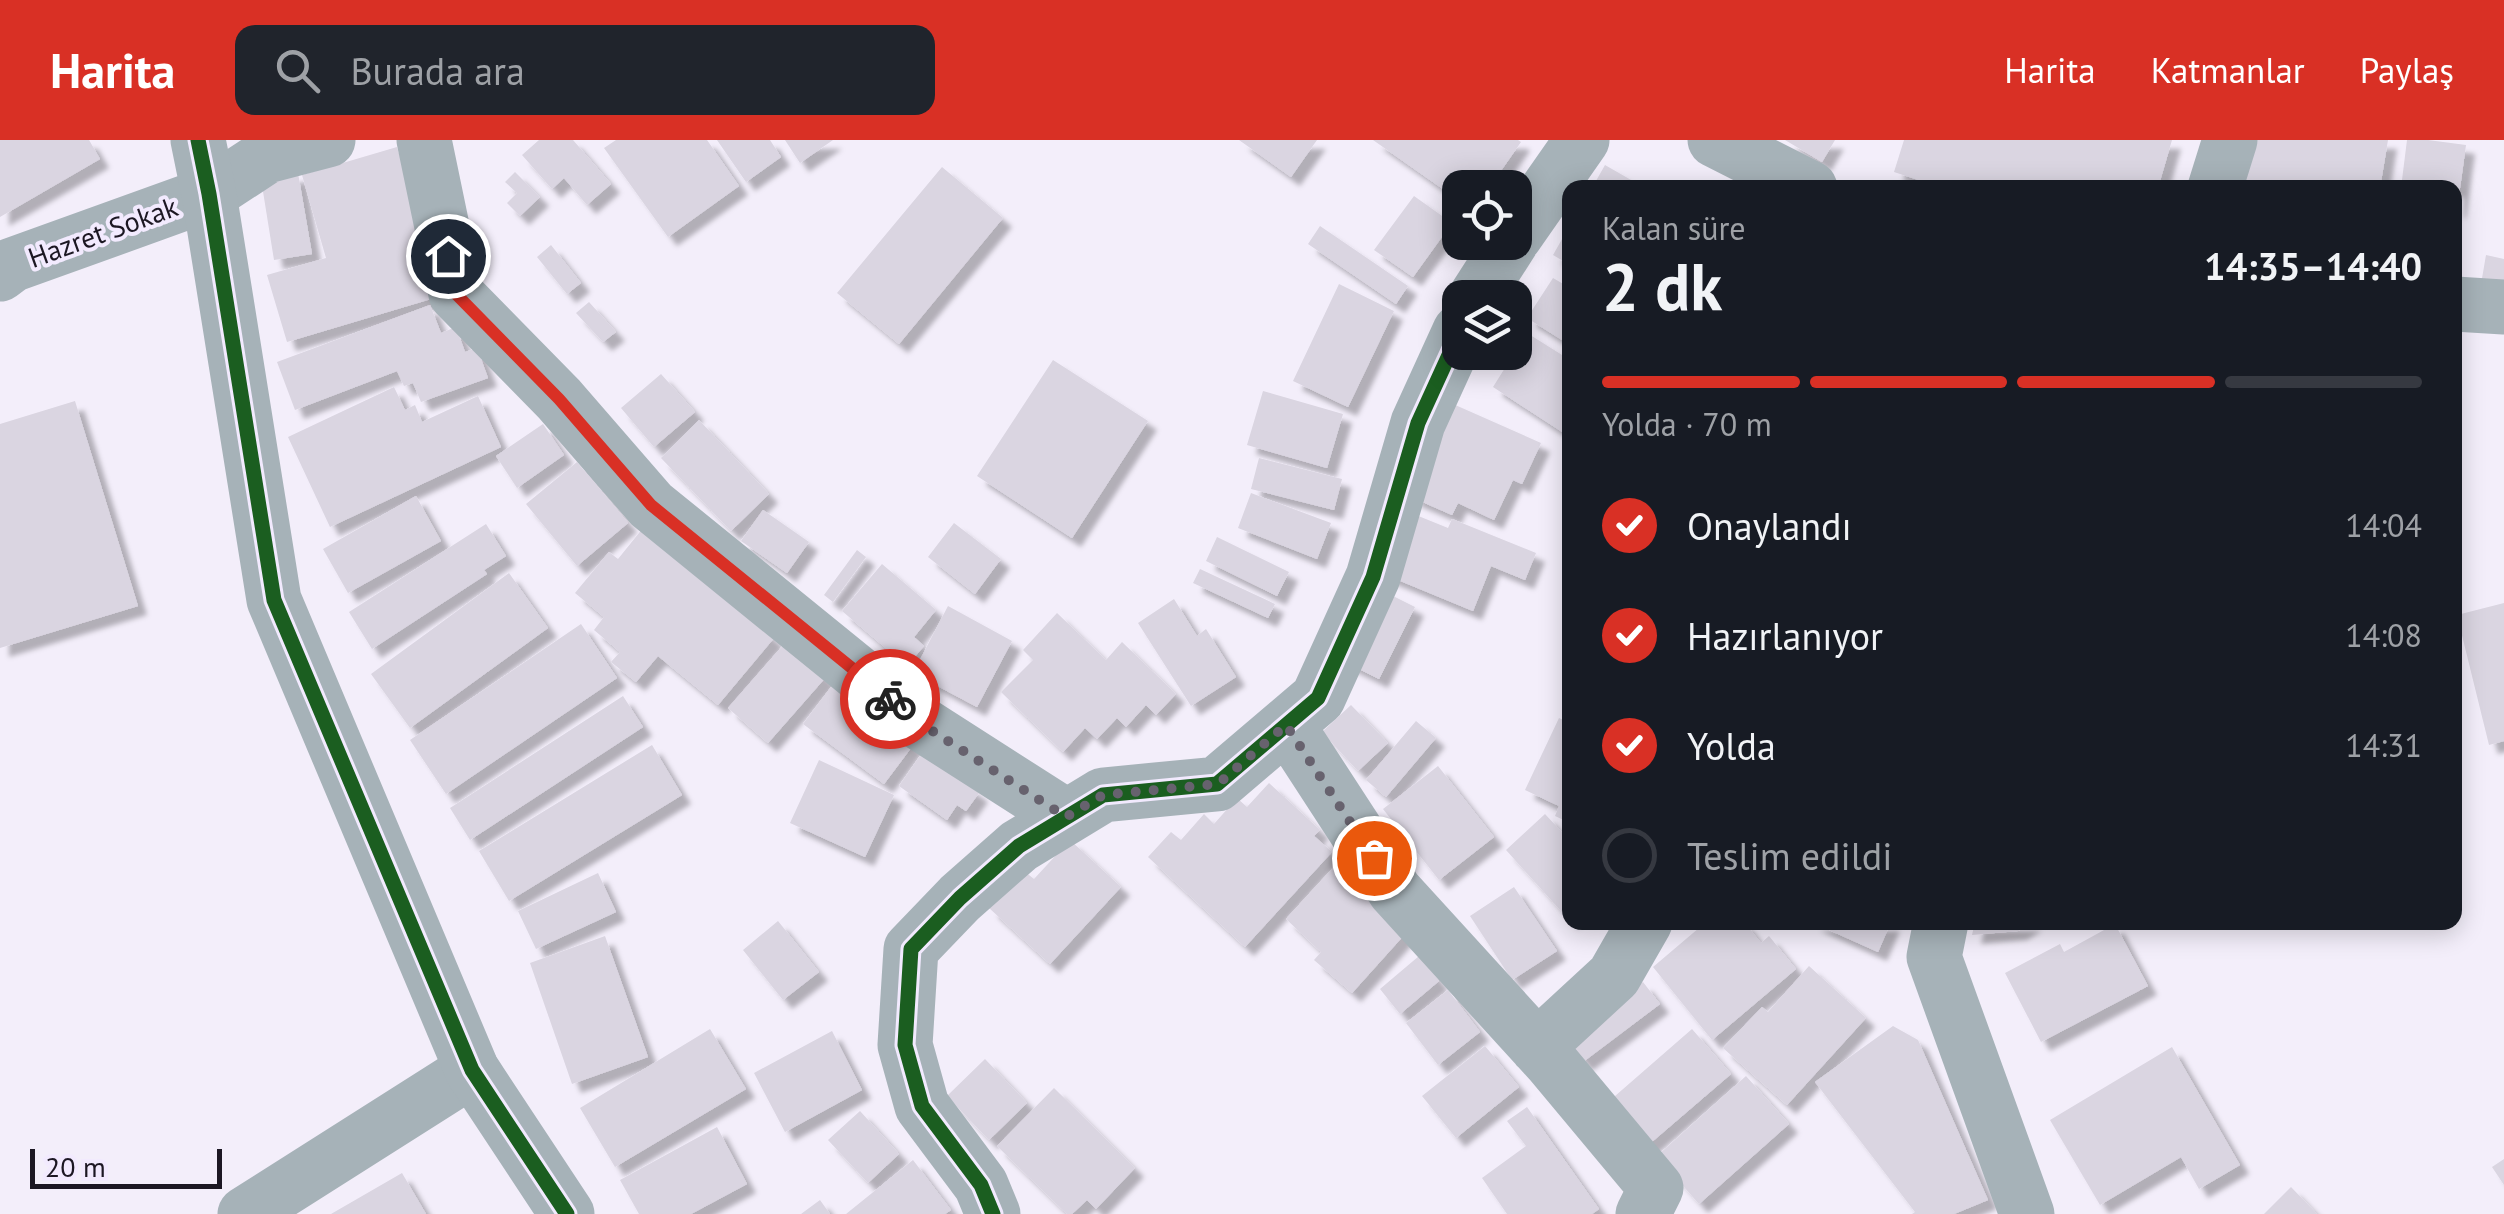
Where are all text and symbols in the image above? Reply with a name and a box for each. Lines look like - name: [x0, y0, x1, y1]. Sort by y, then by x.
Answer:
- search box: [235, 25, 935, 115]
- text: Harita: [50, 39, 175, 101]
- icon: search: [270, 43, 325, 98]
- text: Burada ara: [350, 46, 525, 95]
- text: Harita: [2004, 47, 2096, 93]
- text: Katmanlar: [2151, 47, 2305, 93]
- text: Paylaş: [2360, 47, 2454, 93]
- map controls: [1442, 170, 1532, 370]
- button: locate: [1442, 170, 1532, 260]
- street label: Hazret Sokak: [23, 187, 183, 276]
- text: Kalan süre: [1602, 207, 1746, 249]
- pin: [406, 214, 491, 299]
- icon: home: [421, 229, 476, 284]
- text: 14:35–14:40: [2204, 241, 2422, 290]
- text: 2 dk: [1602, 244, 1722, 328]
- button: layers: [1442, 280, 1532, 370]
- text: Yolda · 70 m: [1602, 403, 1772, 445]
- icon: check: [1602, 498, 1657, 553]
- text: Onaylandı: [1687, 501, 1852, 550]
- text: 14:04: [2345, 504, 2422, 546]
- icon: check: [1602, 608, 1657, 663]
- text: Hazırlanıyor: [1687, 611, 1883, 660]
- text: 14:08: [2345, 614, 2422, 656]
- courier: [840, 649, 940, 749]
- icon: bike: [863, 672, 918, 727]
- icon: check: [1602, 718, 1657, 773]
- text: Yolda: [1687, 721, 1776, 770]
- text: 14:31: [2345, 724, 2422, 766]
- pin: [1332, 816, 1417, 901]
- icon: bag: [1347, 831, 1402, 886]
- text: Teslim edildi: [1687, 831, 1892, 880]
- scale bar: [30, 1144, 222, 1188]
- text: 20 m: [45, 1148, 106, 1185]

